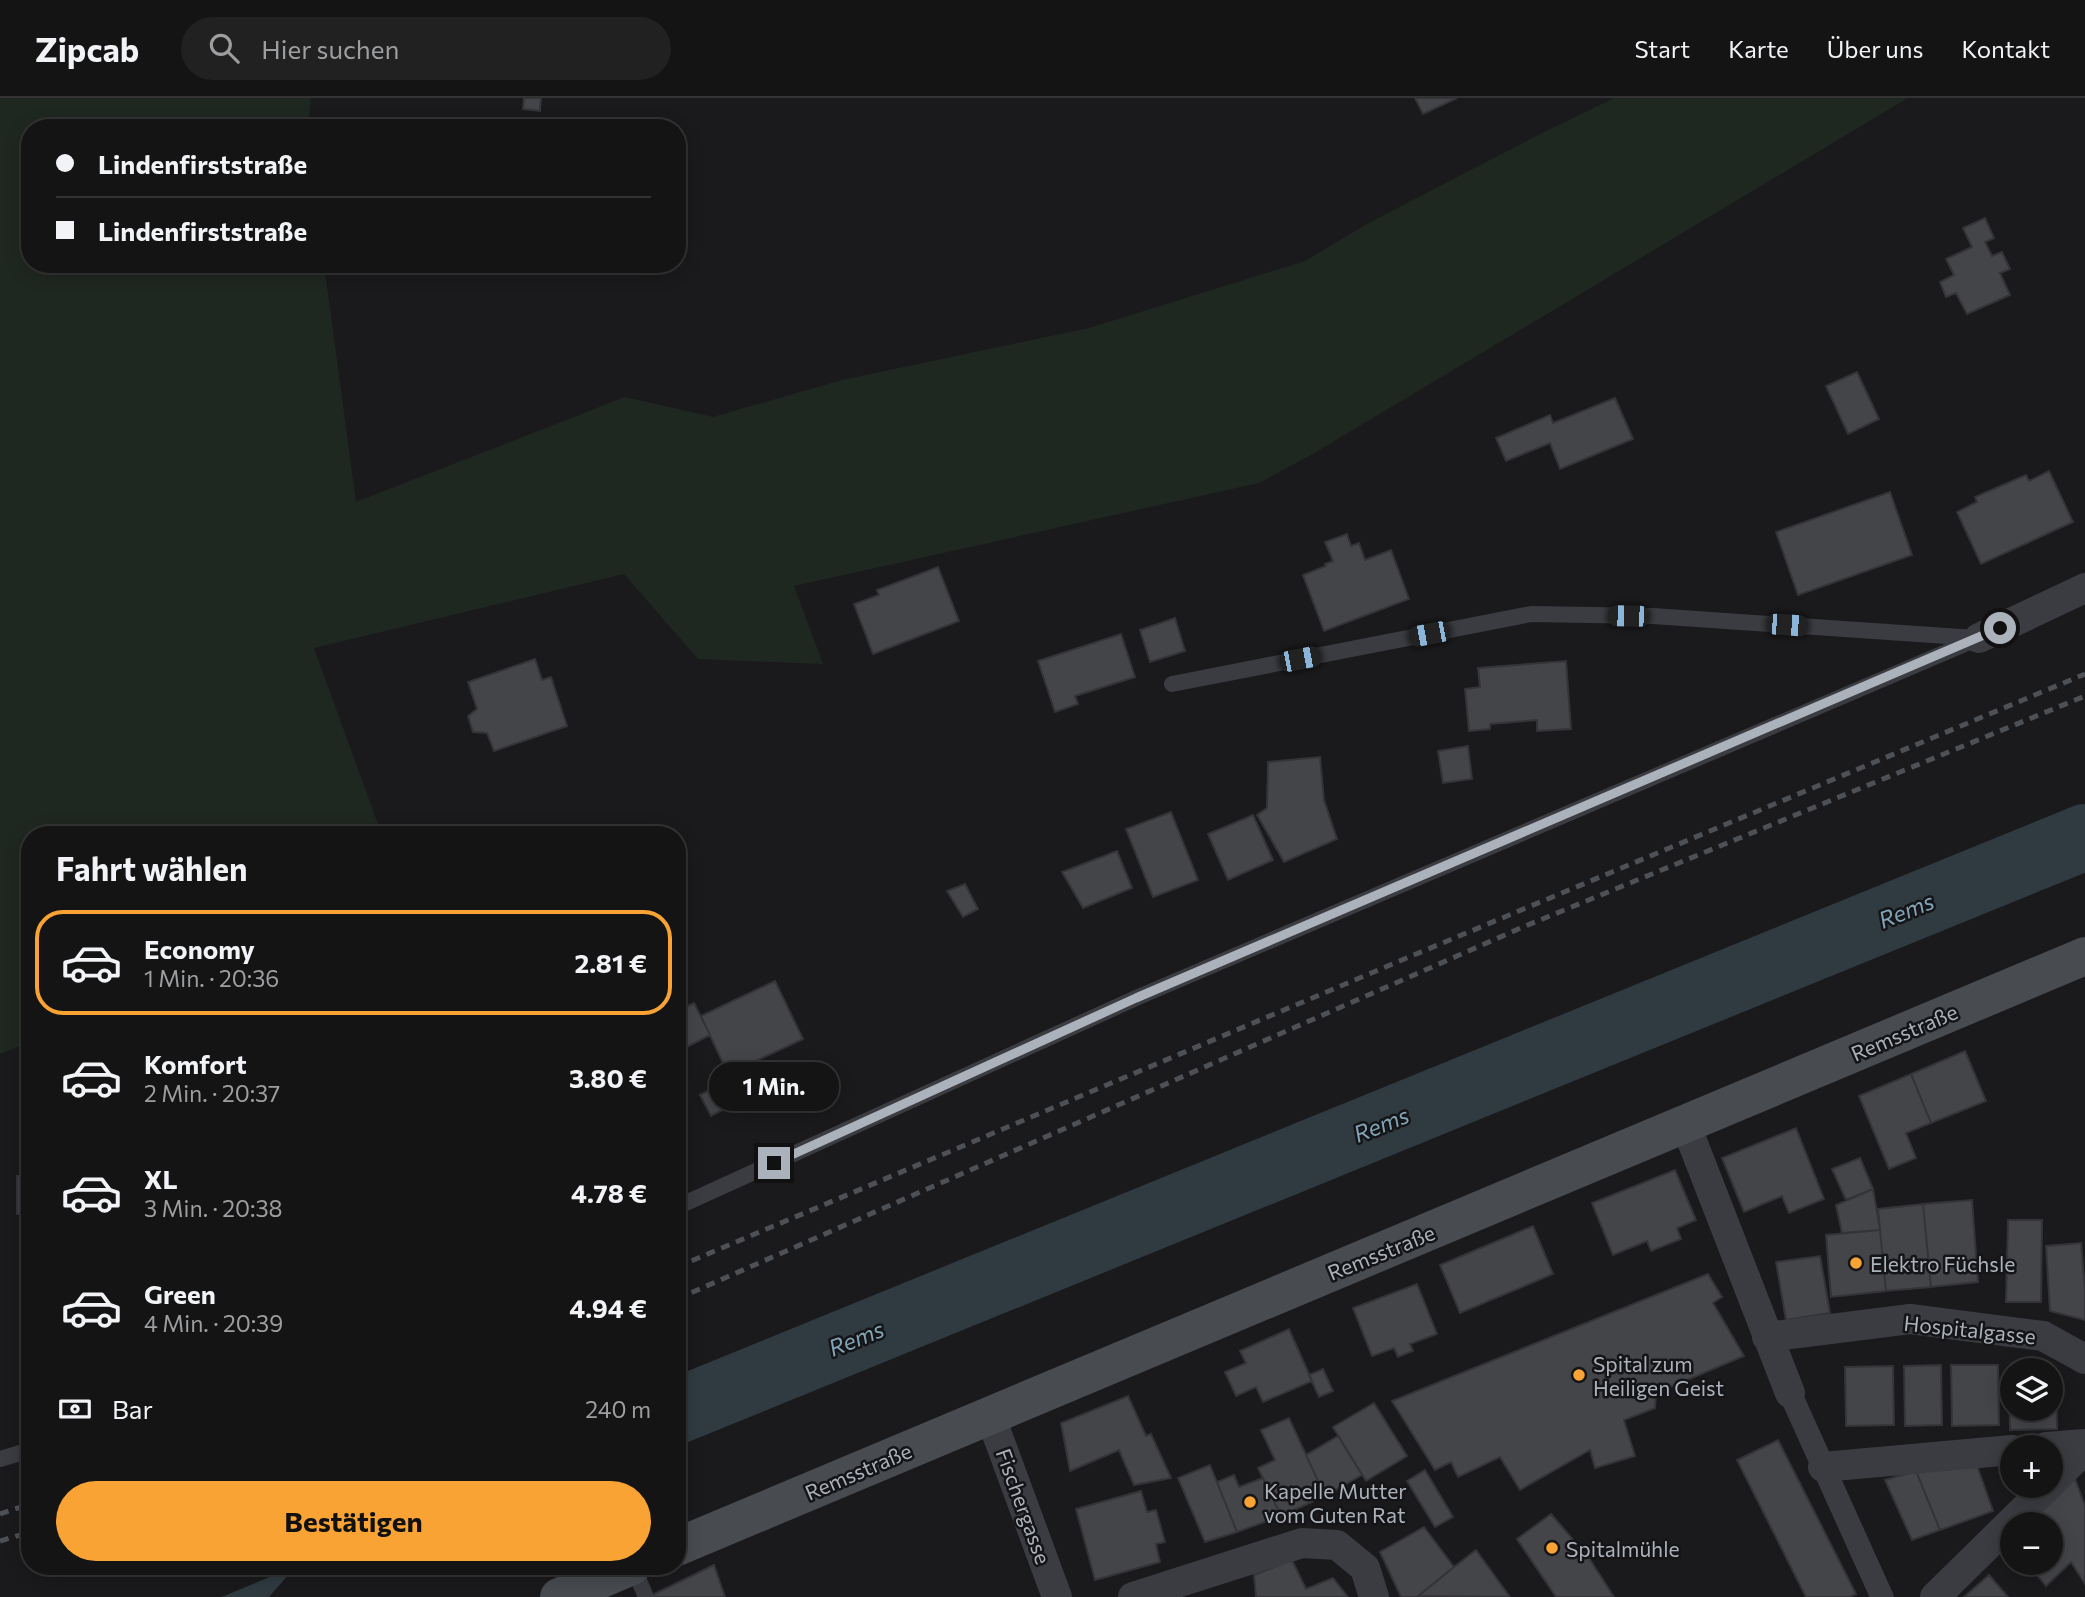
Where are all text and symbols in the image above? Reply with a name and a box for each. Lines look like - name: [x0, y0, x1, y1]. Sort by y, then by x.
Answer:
- search box: [181, 17, 671, 80]
- text: Zipcab: [35, 28, 139, 69]
- icon: search: [205, 29, 243, 67]
- text: Hier suchen: [261, 33, 399, 64]
- text: Start: [1635, 34, 1690, 63]
- text: Karte: [1728, 34, 1789, 63]
- text: Über uns: [1827, 34, 1923, 63]
- text: Kontakt: [1961, 34, 2050, 63]
- text: Lindenfirststraße: [98, 148, 307, 179]
- text: Lindenfirststraße: [98, 215, 307, 246]
- car: [1607, 605, 1650, 627]
- route start: [1984, 612, 2016, 644]
- car: [1766, 613, 1809, 637]
- car: [1407, 620, 1452, 648]
- car: [1278, 645, 1323, 673]
- text: Fahrt wählen: [56, 848, 248, 888]
- water label: Rems: [1874, 886, 1938, 934]
- icon: car: [60, 931, 123, 994]
- text: Economy: [144, 933, 255, 964]
- text: 2.81 €: [575, 947, 647, 978]
- text: 1 Min. · 20:36: [144, 964, 279, 992]
- street label: Remsstraße: [1847, 998, 1961, 1066]
- icon: car: [60, 1046, 123, 1109]
- text: Komfort: [144, 1048, 247, 1079]
- text: 3.80 €: [569, 1062, 647, 1093]
- callout: 1 Min.: [709, 1062, 839, 1110]
- text: 1 Min.: [743, 1072, 805, 1100]
- text: 2 Min. · 20:37: [144, 1079, 280, 1107]
- water label: Rems: [1349, 1100, 1413, 1148]
- route end: [758, 1147, 790, 1179]
- icon: car: [60, 1161, 123, 1224]
- text: XL: [144, 1163, 178, 1194]
- text: 4.78 €: [571, 1177, 647, 1208]
- text: 3 Min. · 20:38: [144, 1194, 283, 1222]
- street label: Remsstraße: [1324, 1219, 1438, 1285]
- place label: Elektro Füchsle: [1870, 1251, 2015, 1276]
- marker: Elektro Füchsle: [1848, 1255, 1864, 1271]
- icon: car: [60, 1276, 123, 1339]
- text: Green: [144, 1278, 216, 1309]
- text: 4.94 €: [569, 1292, 647, 1323]
- text: 4 Min. · 20:39: [144, 1309, 283, 1337]
- street label: Hospitalgasse: [1903, 1310, 2037, 1348]
- water label: Rems: [824, 1314, 888, 1362]
- place label: Spital zum Heiligen Geist: [1593, 1351, 1724, 1400]
- map controls: [2000, 1358, 2063, 1575]
- button: layers: [2000, 1358, 2063, 1421]
- marker: Spital zum Heiligen Geist: [1571, 1367, 1587, 1383]
- icon: cash: [56, 1390, 94, 1428]
- text: Bar: [112, 1393, 153, 1424]
- text: 240 m: [585, 1395, 651, 1423]
- button: +: [2000, 1435, 2063, 1498]
- street label: Remsstraße: [801, 1437, 915, 1505]
- street label: Fischergasse: [992, 1445, 1056, 1567]
- place label: Kapelle Mutter vom Guten Rat: [1264, 1478, 1407, 1527]
- button: Bestätigen: [56, 1481, 651, 1561]
- marker: Kapelle Mutter vom Guten Rat: [1242, 1494, 1258, 1510]
- button: −: [2000, 1512, 2063, 1575]
- place label: Spitalmühle: [1566, 1536, 1680, 1561]
- marker: Spitalmühle: [1544, 1540, 1560, 1556]

